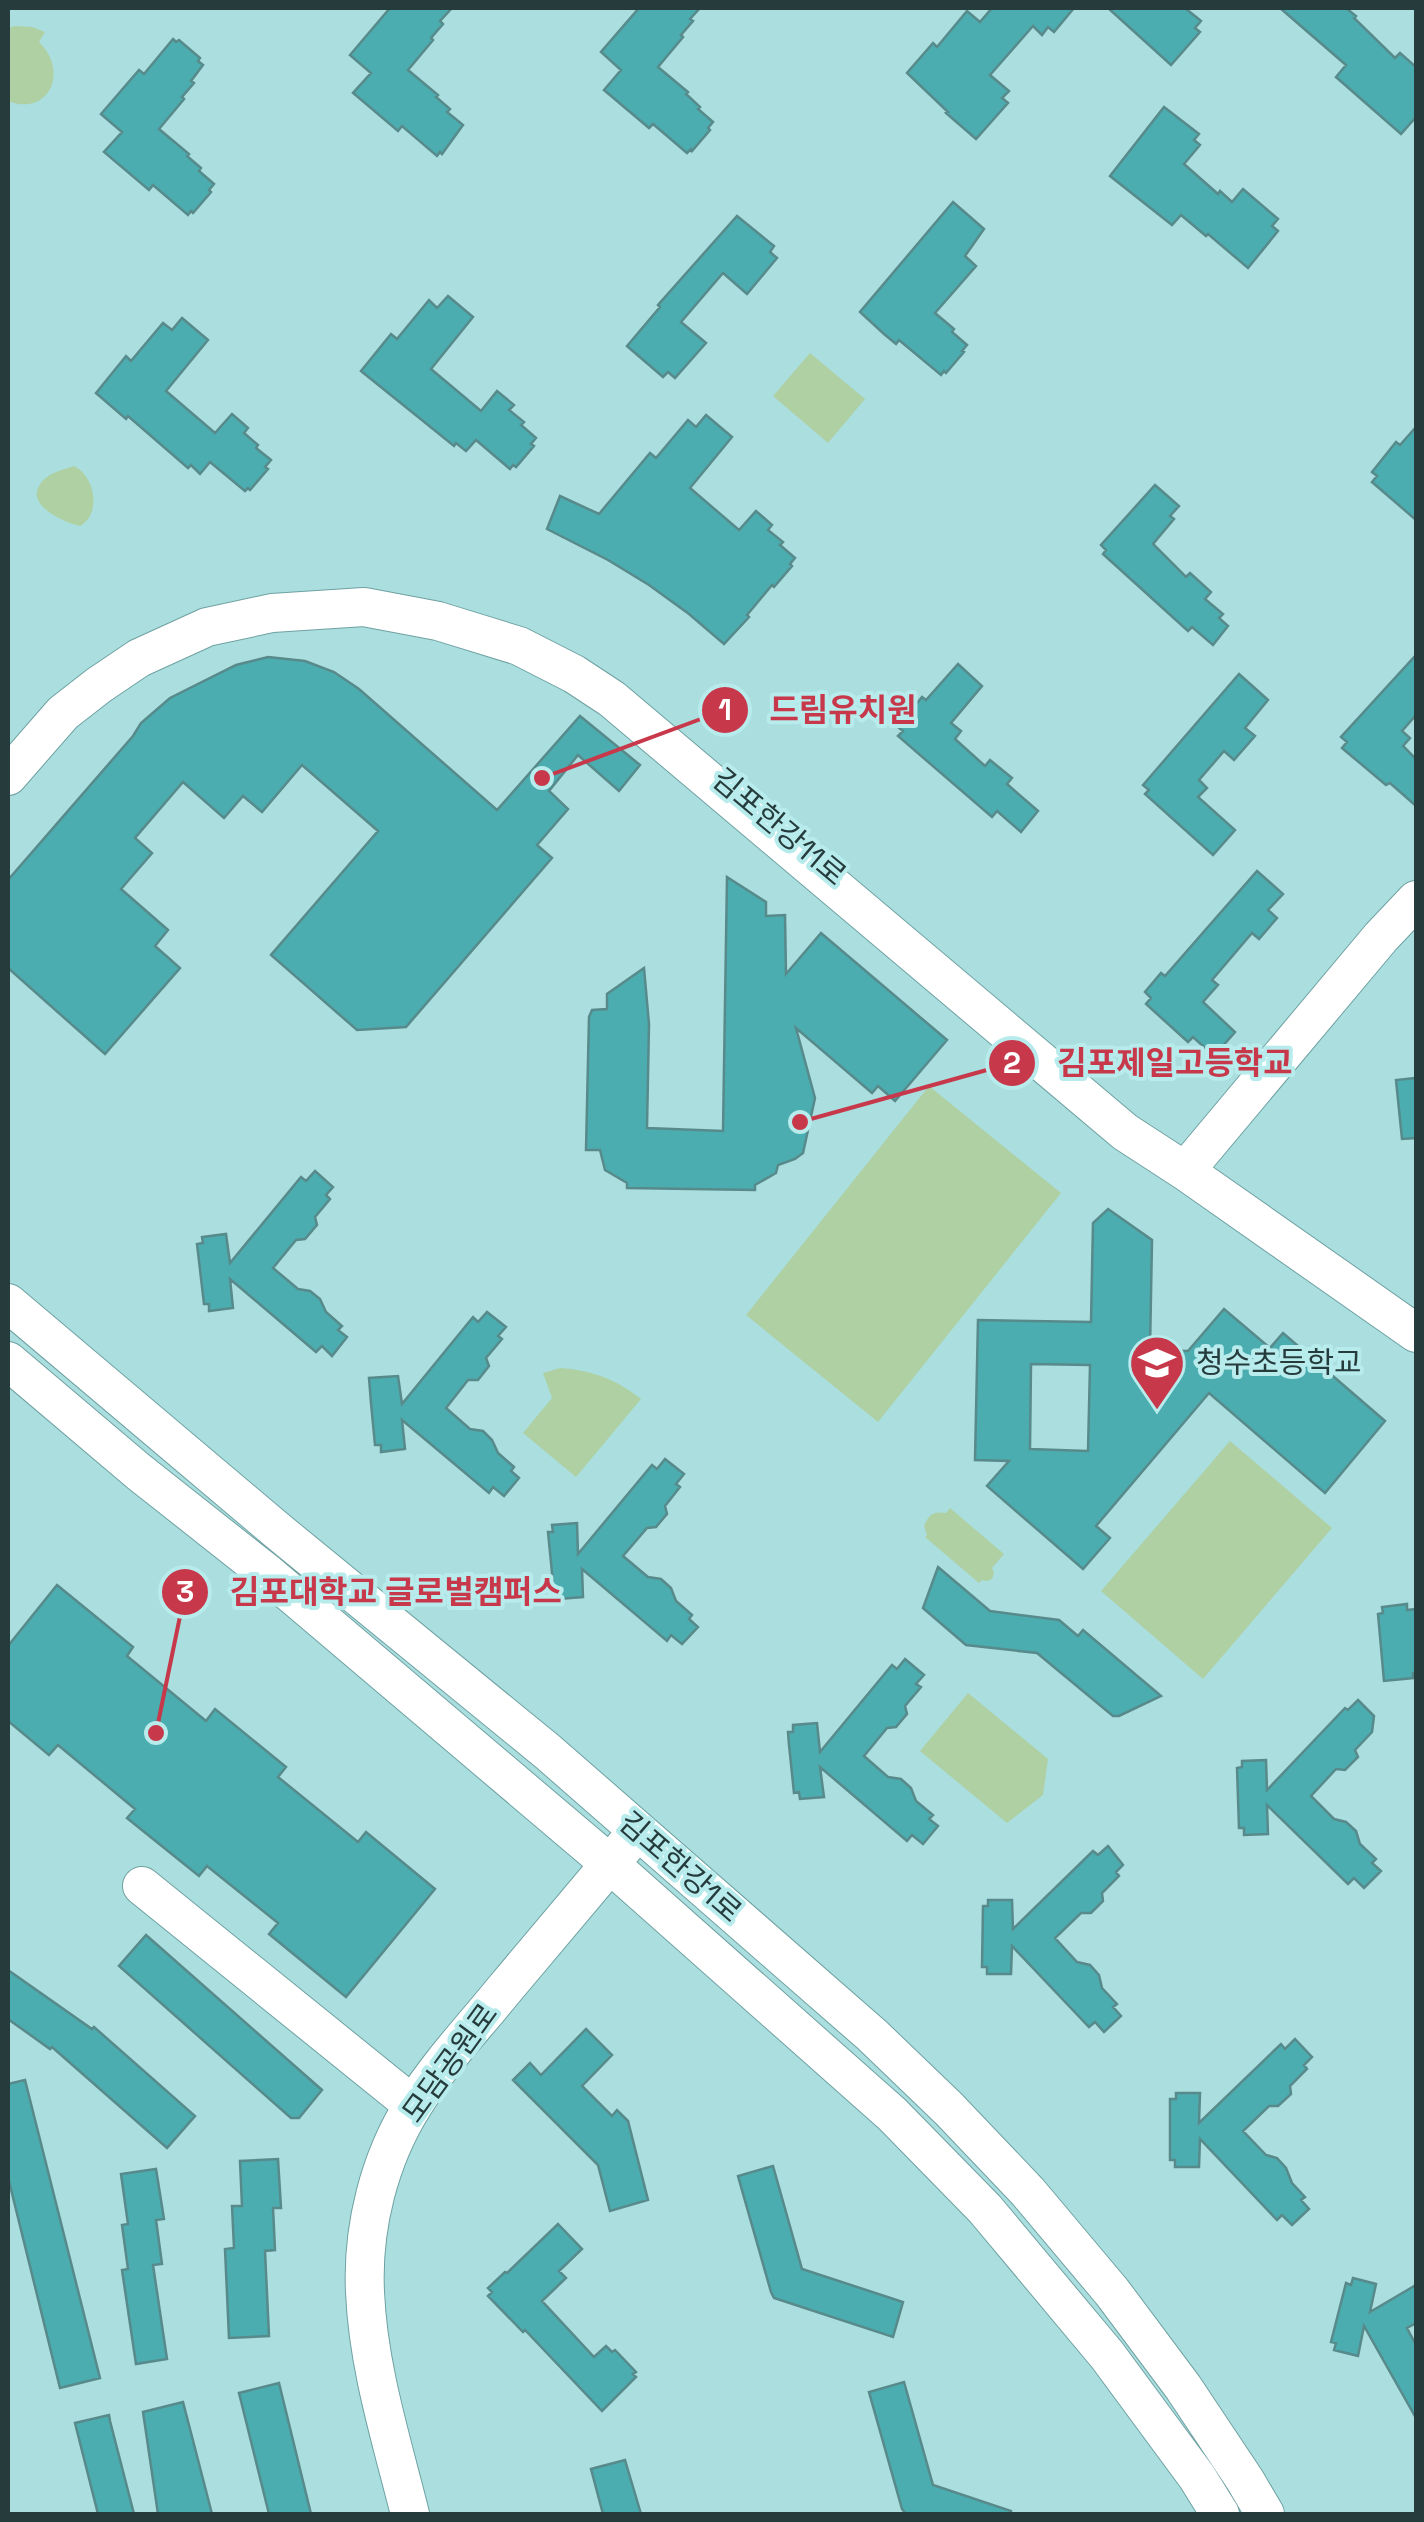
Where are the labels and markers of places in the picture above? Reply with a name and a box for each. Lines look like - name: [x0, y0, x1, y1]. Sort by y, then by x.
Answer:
- callout: 드림유치원: [700, 679, 937, 741]
- callout: 김포제일고등학교: [987, 1032, 1312, 1094]
- school or university icon: 청수초등학교: [1127, 1333, 1187, 1412]
- place label: 청수초등학교: [1196, 1343, 1362, 1382]
- callout: 김포대학교 글로벌캠퍼스: [160, 1561, 582, 1623]

